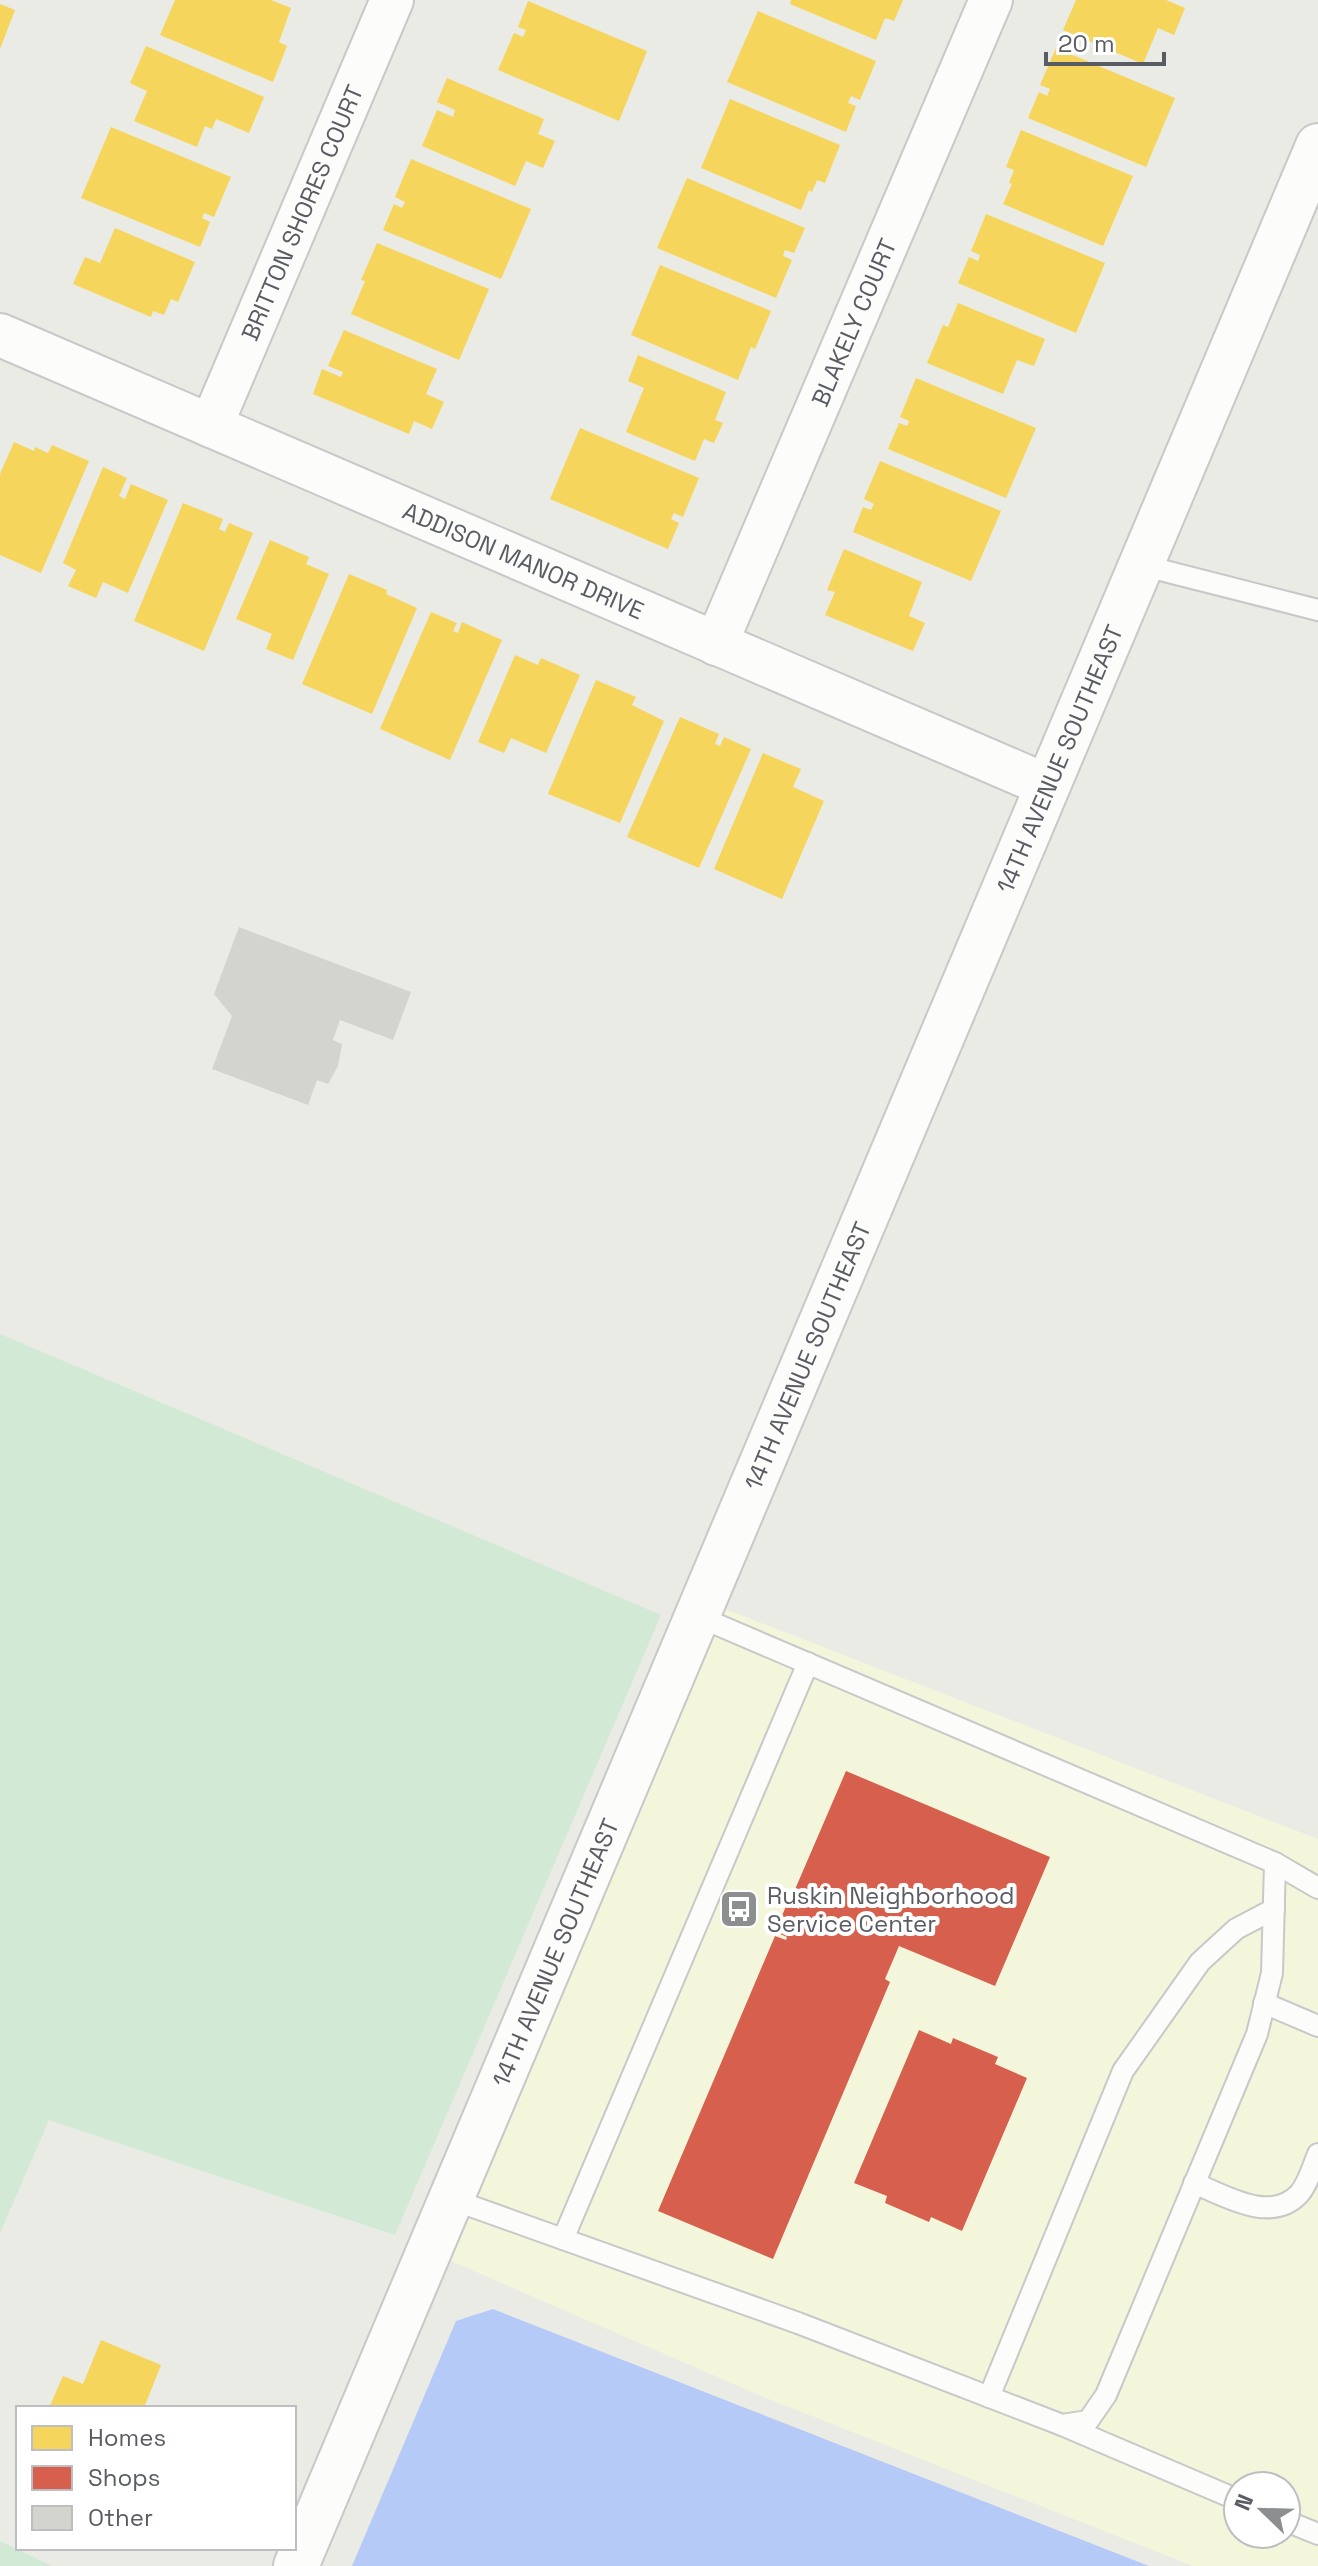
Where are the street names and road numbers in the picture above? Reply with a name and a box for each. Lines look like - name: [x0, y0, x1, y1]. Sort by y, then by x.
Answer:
- street label: BRITTON SHORES COURT: [234, 80, 370, 345]
- street label: BLAKELY COURT: [804, 234, 903, 411]
- street label: ADDISON MANOR DRIVE: [398, 495, 649, 626]
- street label: 14TH AVENUE SOUTHEAST: [989, 620, 1130, 897]
- street label: 14TH AVENUE SOUTHEAST: [737, 1217, 877, 1494]
- street label: 14TH AVENUE SOUTHEAST: [485, 1814, 625, 2091]

